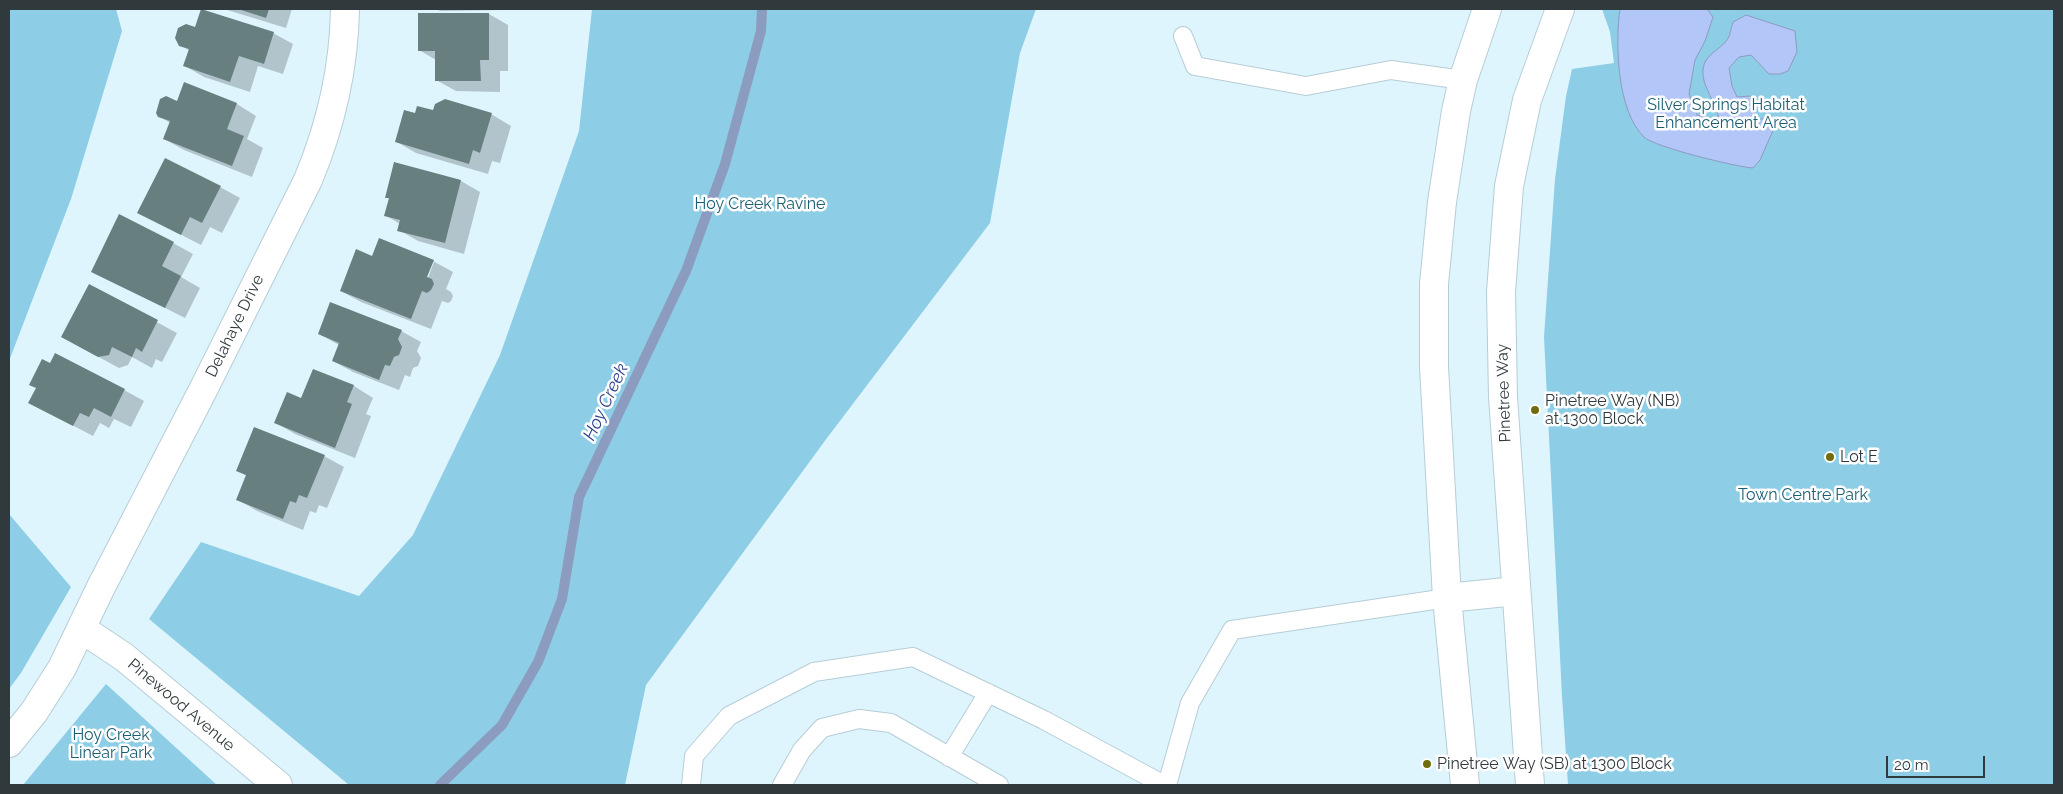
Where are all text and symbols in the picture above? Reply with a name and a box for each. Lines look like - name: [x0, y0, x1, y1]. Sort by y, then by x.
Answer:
- park label: Silver Springs Habitat Enhancement Area: [1647, 95, 1805, 133]
- park label: Hoy Creek Ravine: [695, 194, 825, 214]
- street label: Delahaye Drive: [202, 272, 268, 380]
- street label: Pinetree Way: [1493, 343, 1515, 443]
- water label: Hoy Creek: [579, 360, 633, 444]
- place label: Pinetree Way (NB) at 1300 Block: [1545, 391, 1679, 429]
- marker: Pinetree Way (NB) at 1300 Block: [1529, 404, 1541, 416]
- place label: Lot E: [1840, 447, 1878, 467]
- marker: Lot E: [1824, 451, 1836, 463]
- park label: Town Centre Park: [1738, 485, 1868, 505]
- street label: Pinewood Avenue: [124, 655, 238, 755]
- park label: Hoy Creek Linear Park: [70, 725, 152, 763]
- scale bar: [1888, 746, 1987, 778]
- place label: Pinetree Way (SB) at 1300 Block: [1437, 754, 1672, 774]
- text: 20 m: [1894, 756, 1929, 774]
- marker: Pinetree Way (SB) at 1300 Block: [1421, 758, 1433, 770]

